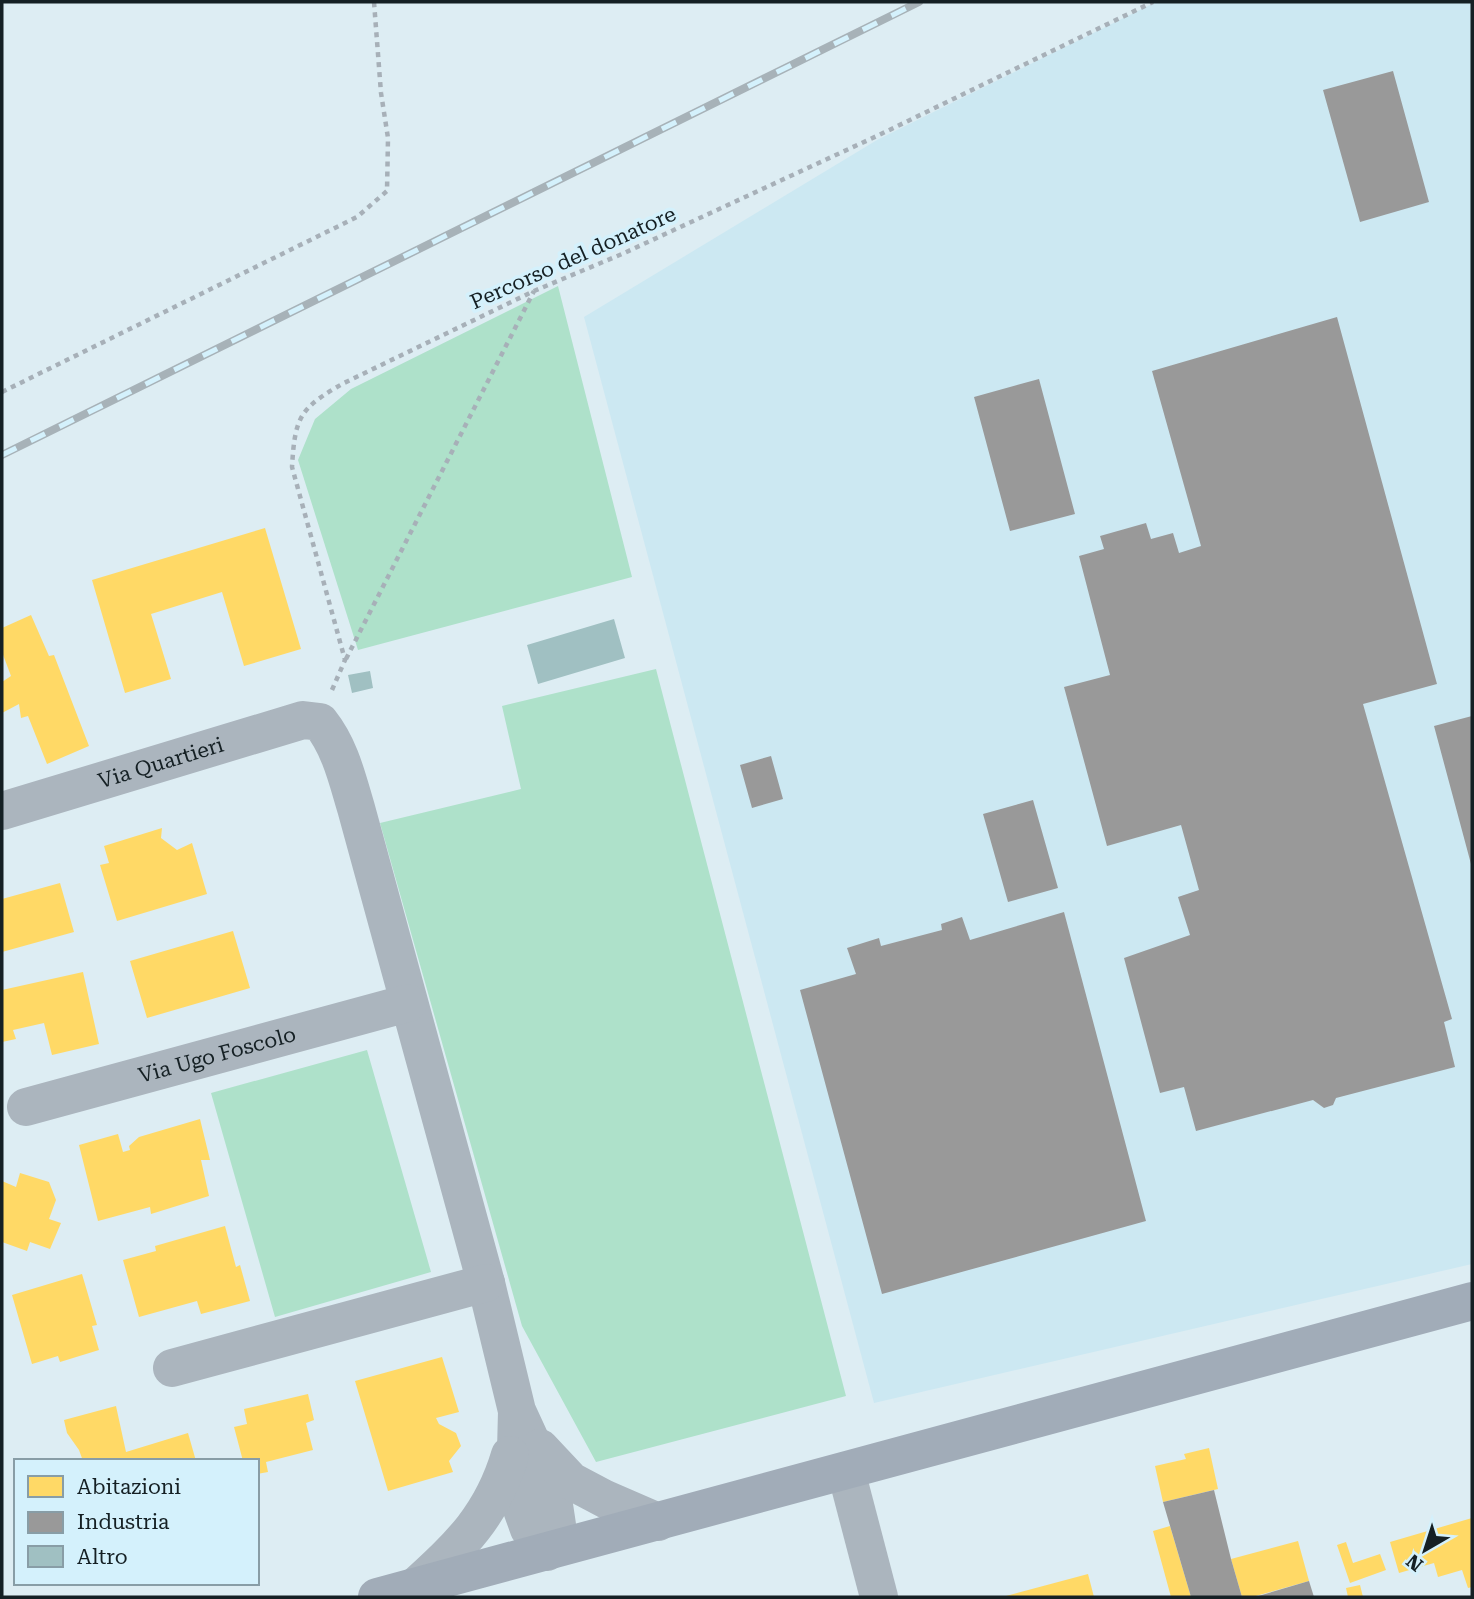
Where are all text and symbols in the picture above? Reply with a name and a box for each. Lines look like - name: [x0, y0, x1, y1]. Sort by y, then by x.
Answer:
- street label: Percorso del donatore: [467, 202, 679, 314]
- street label: Via Quartieri: [95, 733, 227, 793]
- street label: Via Ugo Foscolo: [136, 1022, 298, 1088]
- legend: [14, 1459, 259, 1585]
- text: Abitazioni: [77, 1475, 181, 1499]
- text: Industria: [77, 1510, 170, 1534]
- north arrow: [1390, 1515, 1460, 1585]
- text: Altro: [77, 1545, 128, 1569]
- text: N: [1401, 1549, 1428, 1576]

